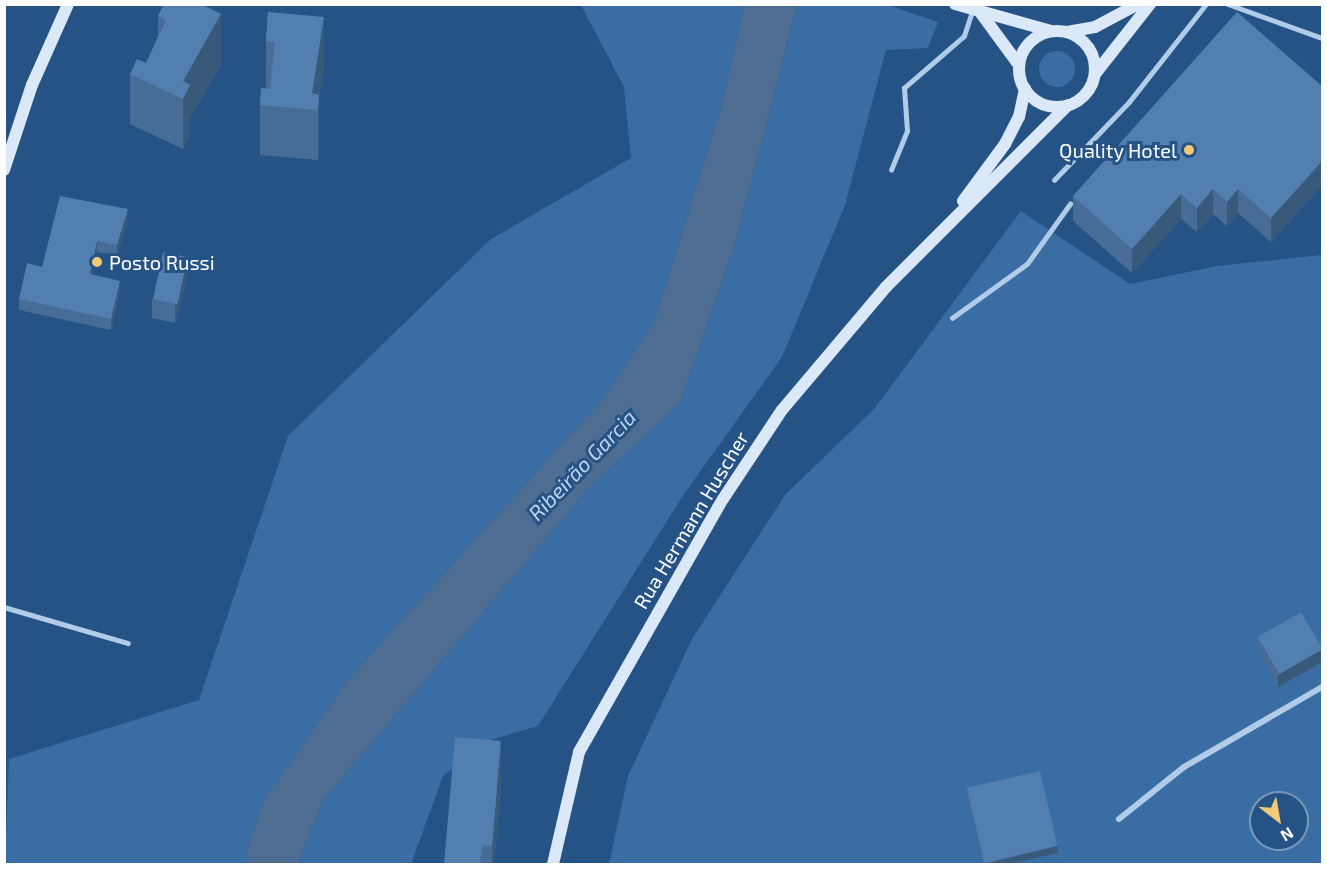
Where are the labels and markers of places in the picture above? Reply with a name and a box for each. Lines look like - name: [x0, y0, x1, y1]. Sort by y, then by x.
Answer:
- place label: Quality Hotel: [1059, 138, 1177, 162]
- marker: Quality Hotel: [1182, 143, 1196, 157]
- place label: Posto Russi: [109, 250, 215, 274]
- marker: Posto Russi: [90, 255, 104, 269]

